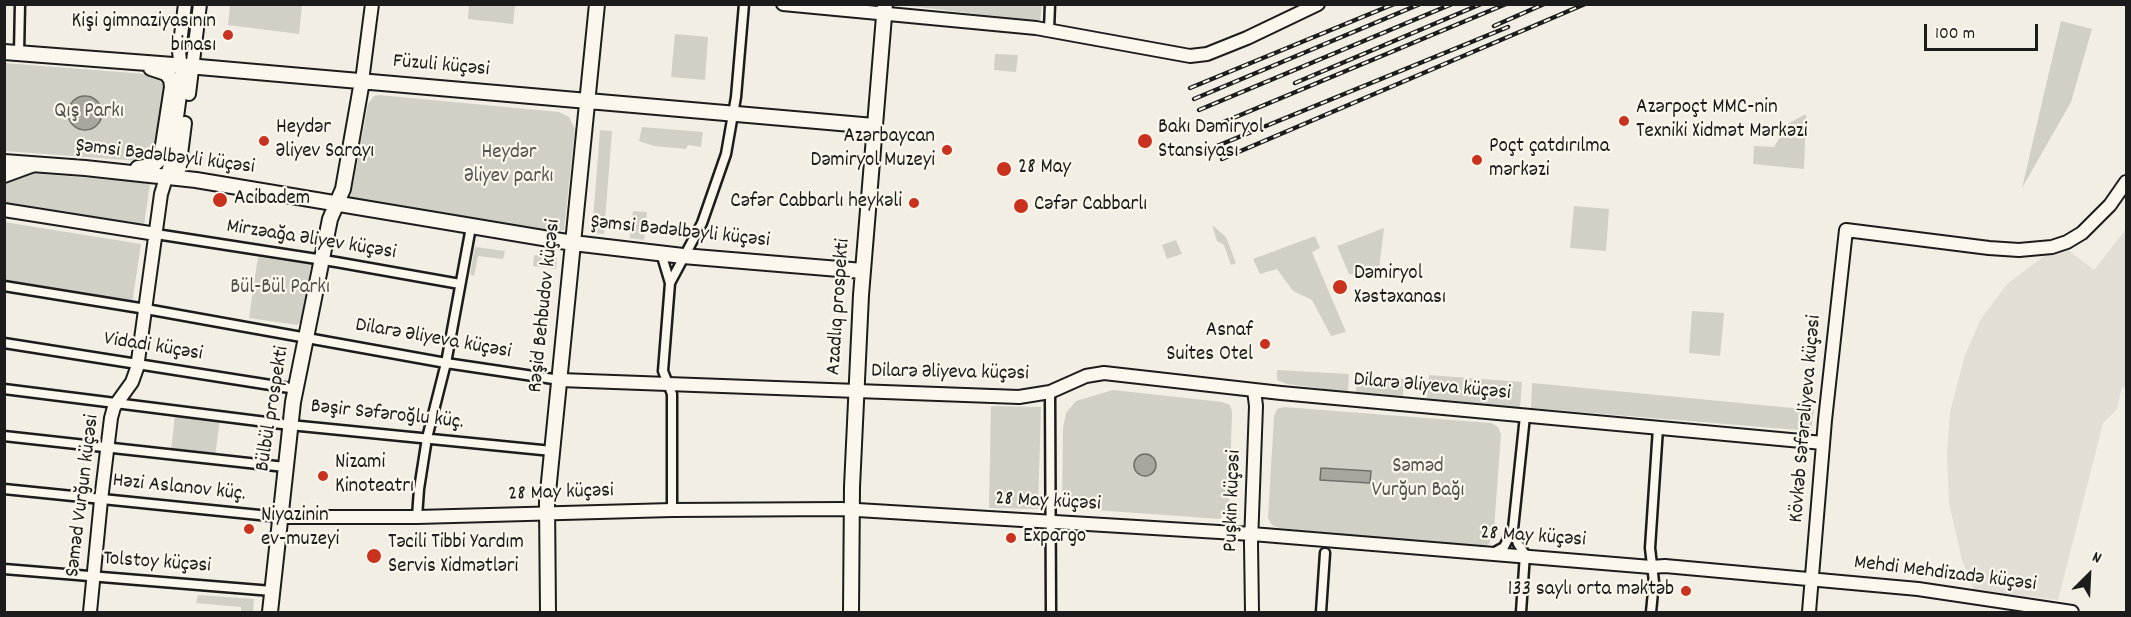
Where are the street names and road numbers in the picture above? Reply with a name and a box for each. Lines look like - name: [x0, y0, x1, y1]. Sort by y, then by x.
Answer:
- street label: Füzuli küçəsi: [392, 50, 490, 84]
- street label: Şəmsi Bədəlbəyli küçəsi: [74, 135, 256, 181]
- street label: Şəmsi Bədəlbəyli küçəsi: [589, 211, 771, 255]
- street label: Mirzəağa Əliyev küçəsi: [224, 215, 398, 267]
- street label: Rəşid Behbudov küçəsi: [524, 218, 568, 394]
- street label: Azadlıq prospekti: [823, 238, 857, 376]
- street label: Dilarə Əliyeva küçəsi: [353, 314, 513, 366]
- street label: Kövkəb Səfərəliyeva küçəsi: [1785, 314, 1829, 524]
- street label: Vidadi küçəsi: [102, 328, 204, 368]
- street label: Bülbül prospekti: [252, 344, 296, 474]
- street label: Dilarə Əliyeva küçəsi: [871, 360, 1029, 388]
- street label: Dilarə Əliyeva küçəsi: [1352, 369, 1512, 407]
- street label: Bəşir Səfəroğlu küç.: [309, 395, 465, 437]
- street label: Səməd Vurğun küçəsi: [62, 413, 106, 579]
- street label: Puşkin küçəsi: [1220, 449, 1248, 553]
- street label: Həzi Aslanov küç.: [111, 469, 247, 509]
- street label: 28 May küçəsi: [508, 480, 614, 508]
- street label: 28 May küçəsi: [995, 488, 1101, 518]
- street label: 28 May küçəsi: [1479, 522, 1587, 554]
- street label: Tolstoy küçəsi: [102, 548, 212, 580]
- street label: Mehdi Mehdizadə küçəsi: [1852, 551, 2038, 599]

